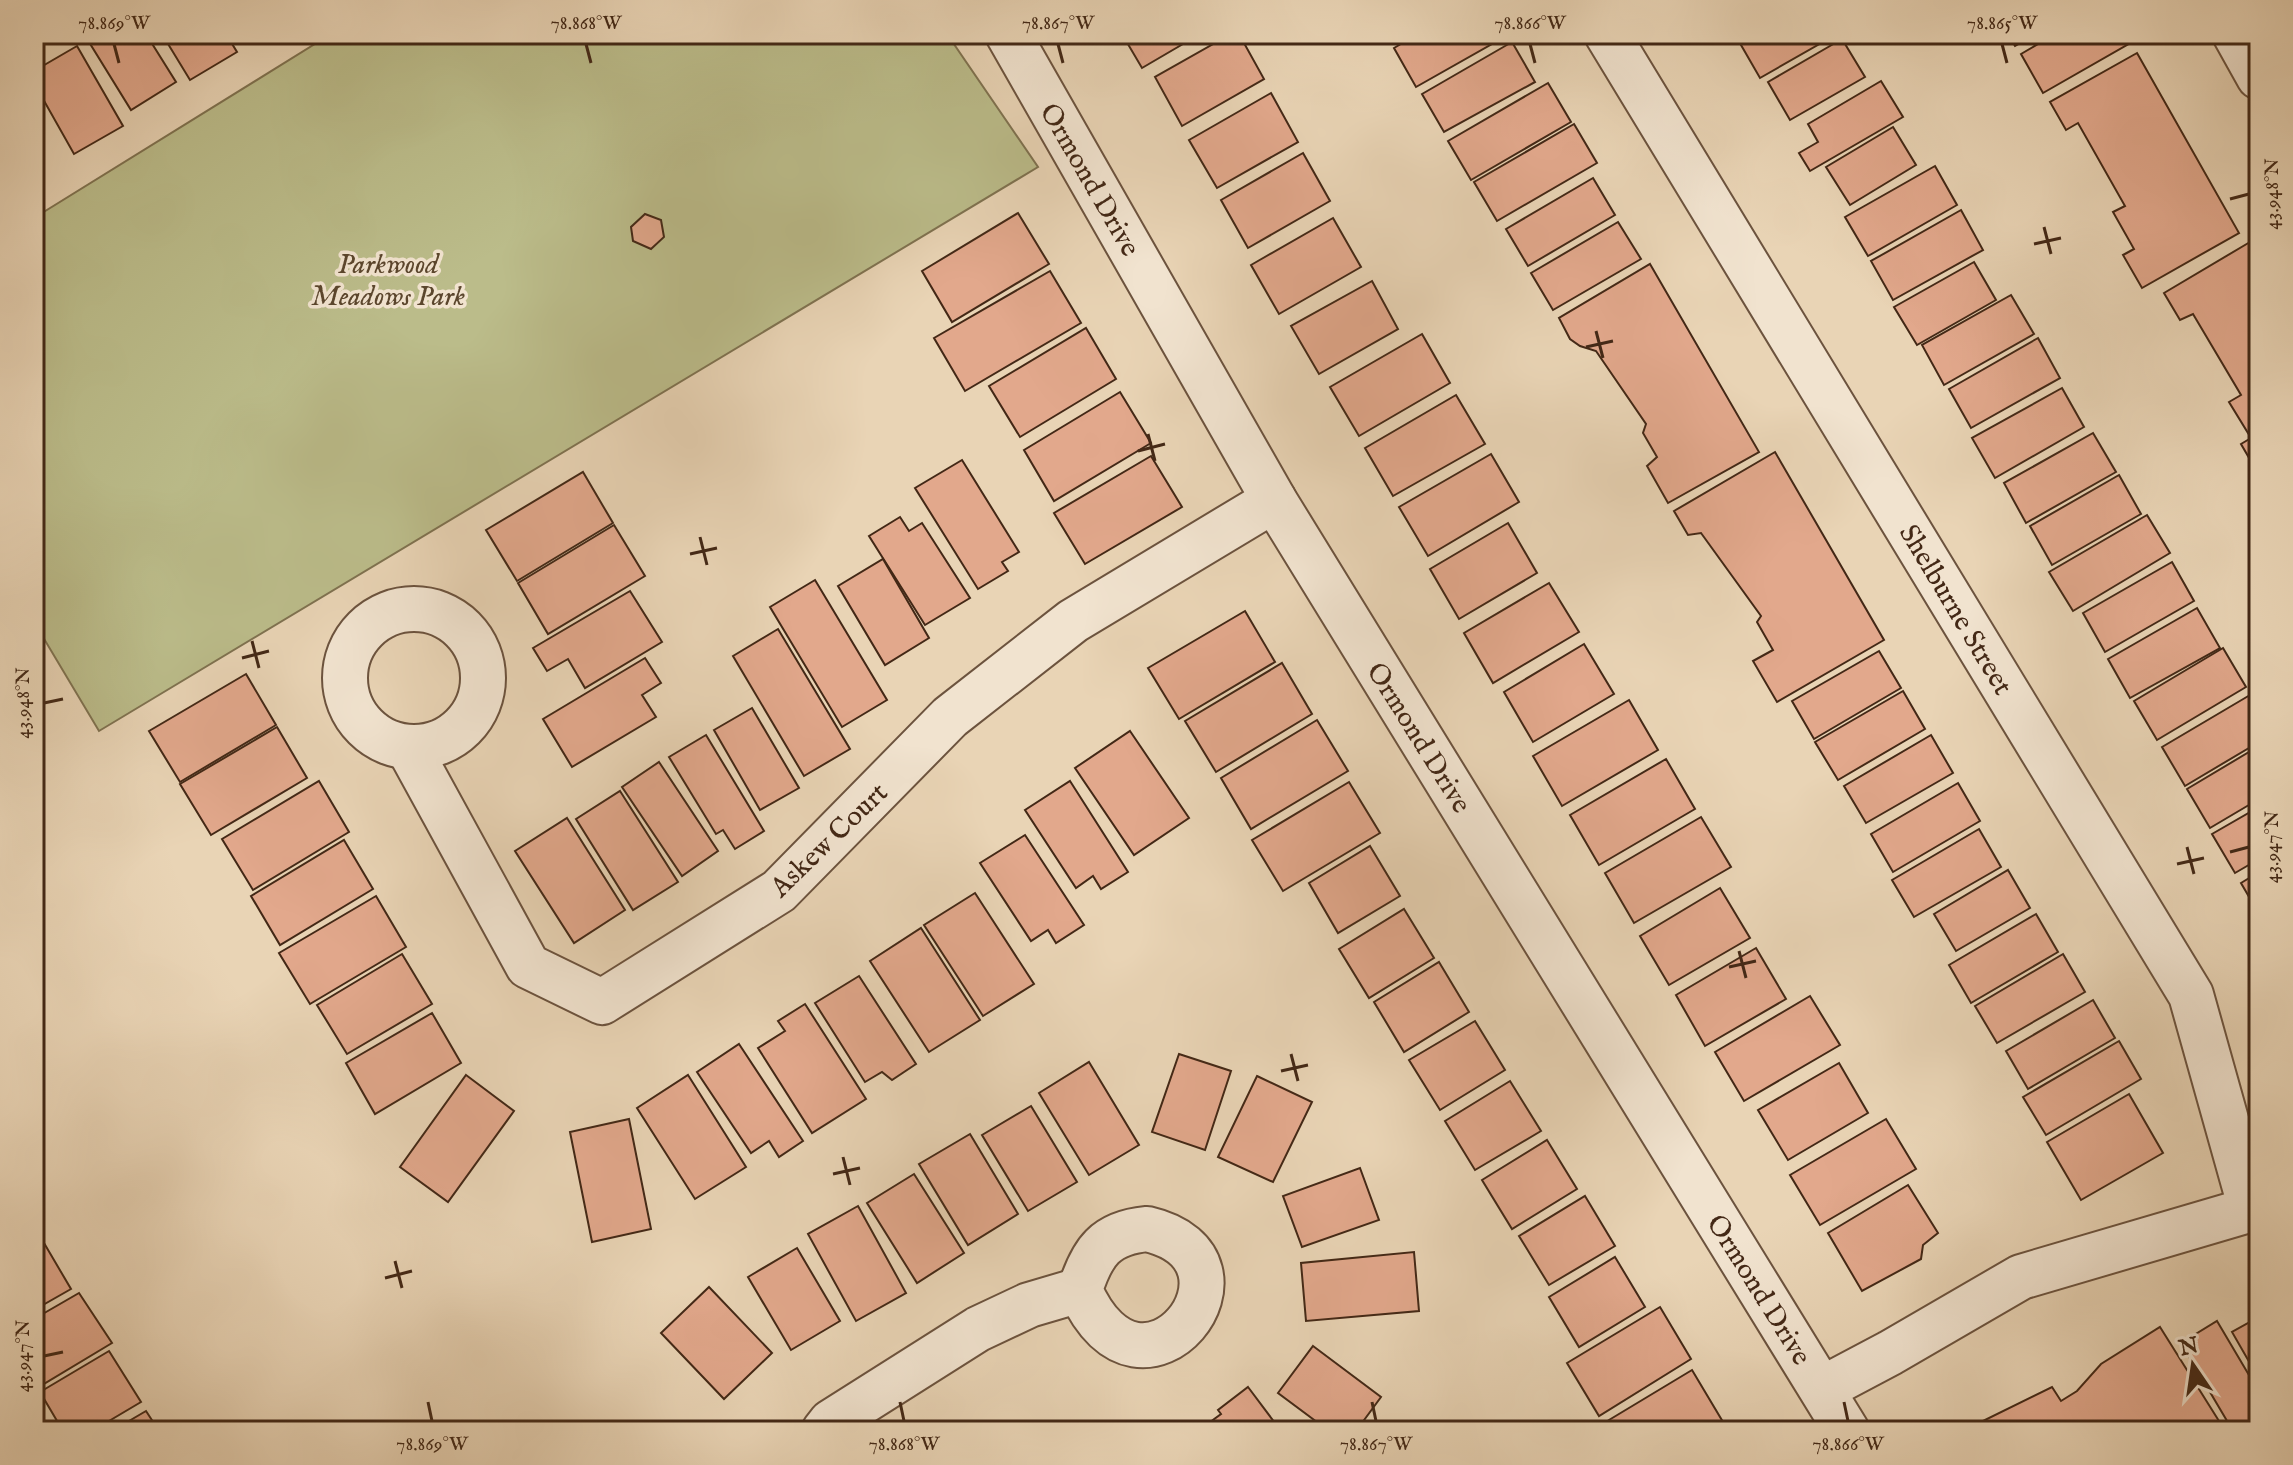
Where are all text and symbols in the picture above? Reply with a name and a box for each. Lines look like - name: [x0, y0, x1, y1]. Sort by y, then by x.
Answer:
- text: 78.869°W: [78, 11, 151, 36]
- text: 78.868°W: [550, 11, 622, 36]
- text: 78.867°W: [1022, 11, 1095, 36]
- text: 78.866°W: [1494, 11, 1567, 36]
- text: 78.865°W: [1967, 11, 2038, 36]
- street label: Ormond Drive: [1031, 97, 1147, 263]
- text: 43.948°N: [2260, 158, 2285, 230]
- park label: Parkwood Meadows Park: [311, 248, 465, 315]
- street label: Shelburne Street: [1890, 519, 2020, 702]
- street label: Ormond Drive: [1358, 656, 1478, 820]
- text: 43.948°N: [11, 667, 36, 739]
- street label: Askew Court: [763, 776, 896, 906]
- text: 43.947°N: [2260, 811, 2285, 883]
- street label: Ormond Drive: [1698, 1208, 1818, 1372]
- text: 43.947°N: [11, 1320, 36, 1392]
- north arrow: [2153, 1325, 2233, 1405]
- text: N: [2176, 1332, 2201, 1363]
- text: 78.869°W: [396, 1432, 469, 1457]
- text: 78.868°W: [868, 1432, 940, 1457]
- text: 78.867°W: [1340, 1432, 1413, 1457]
- text: 78.866°W: [1812, 1432, 1885, 1457]

